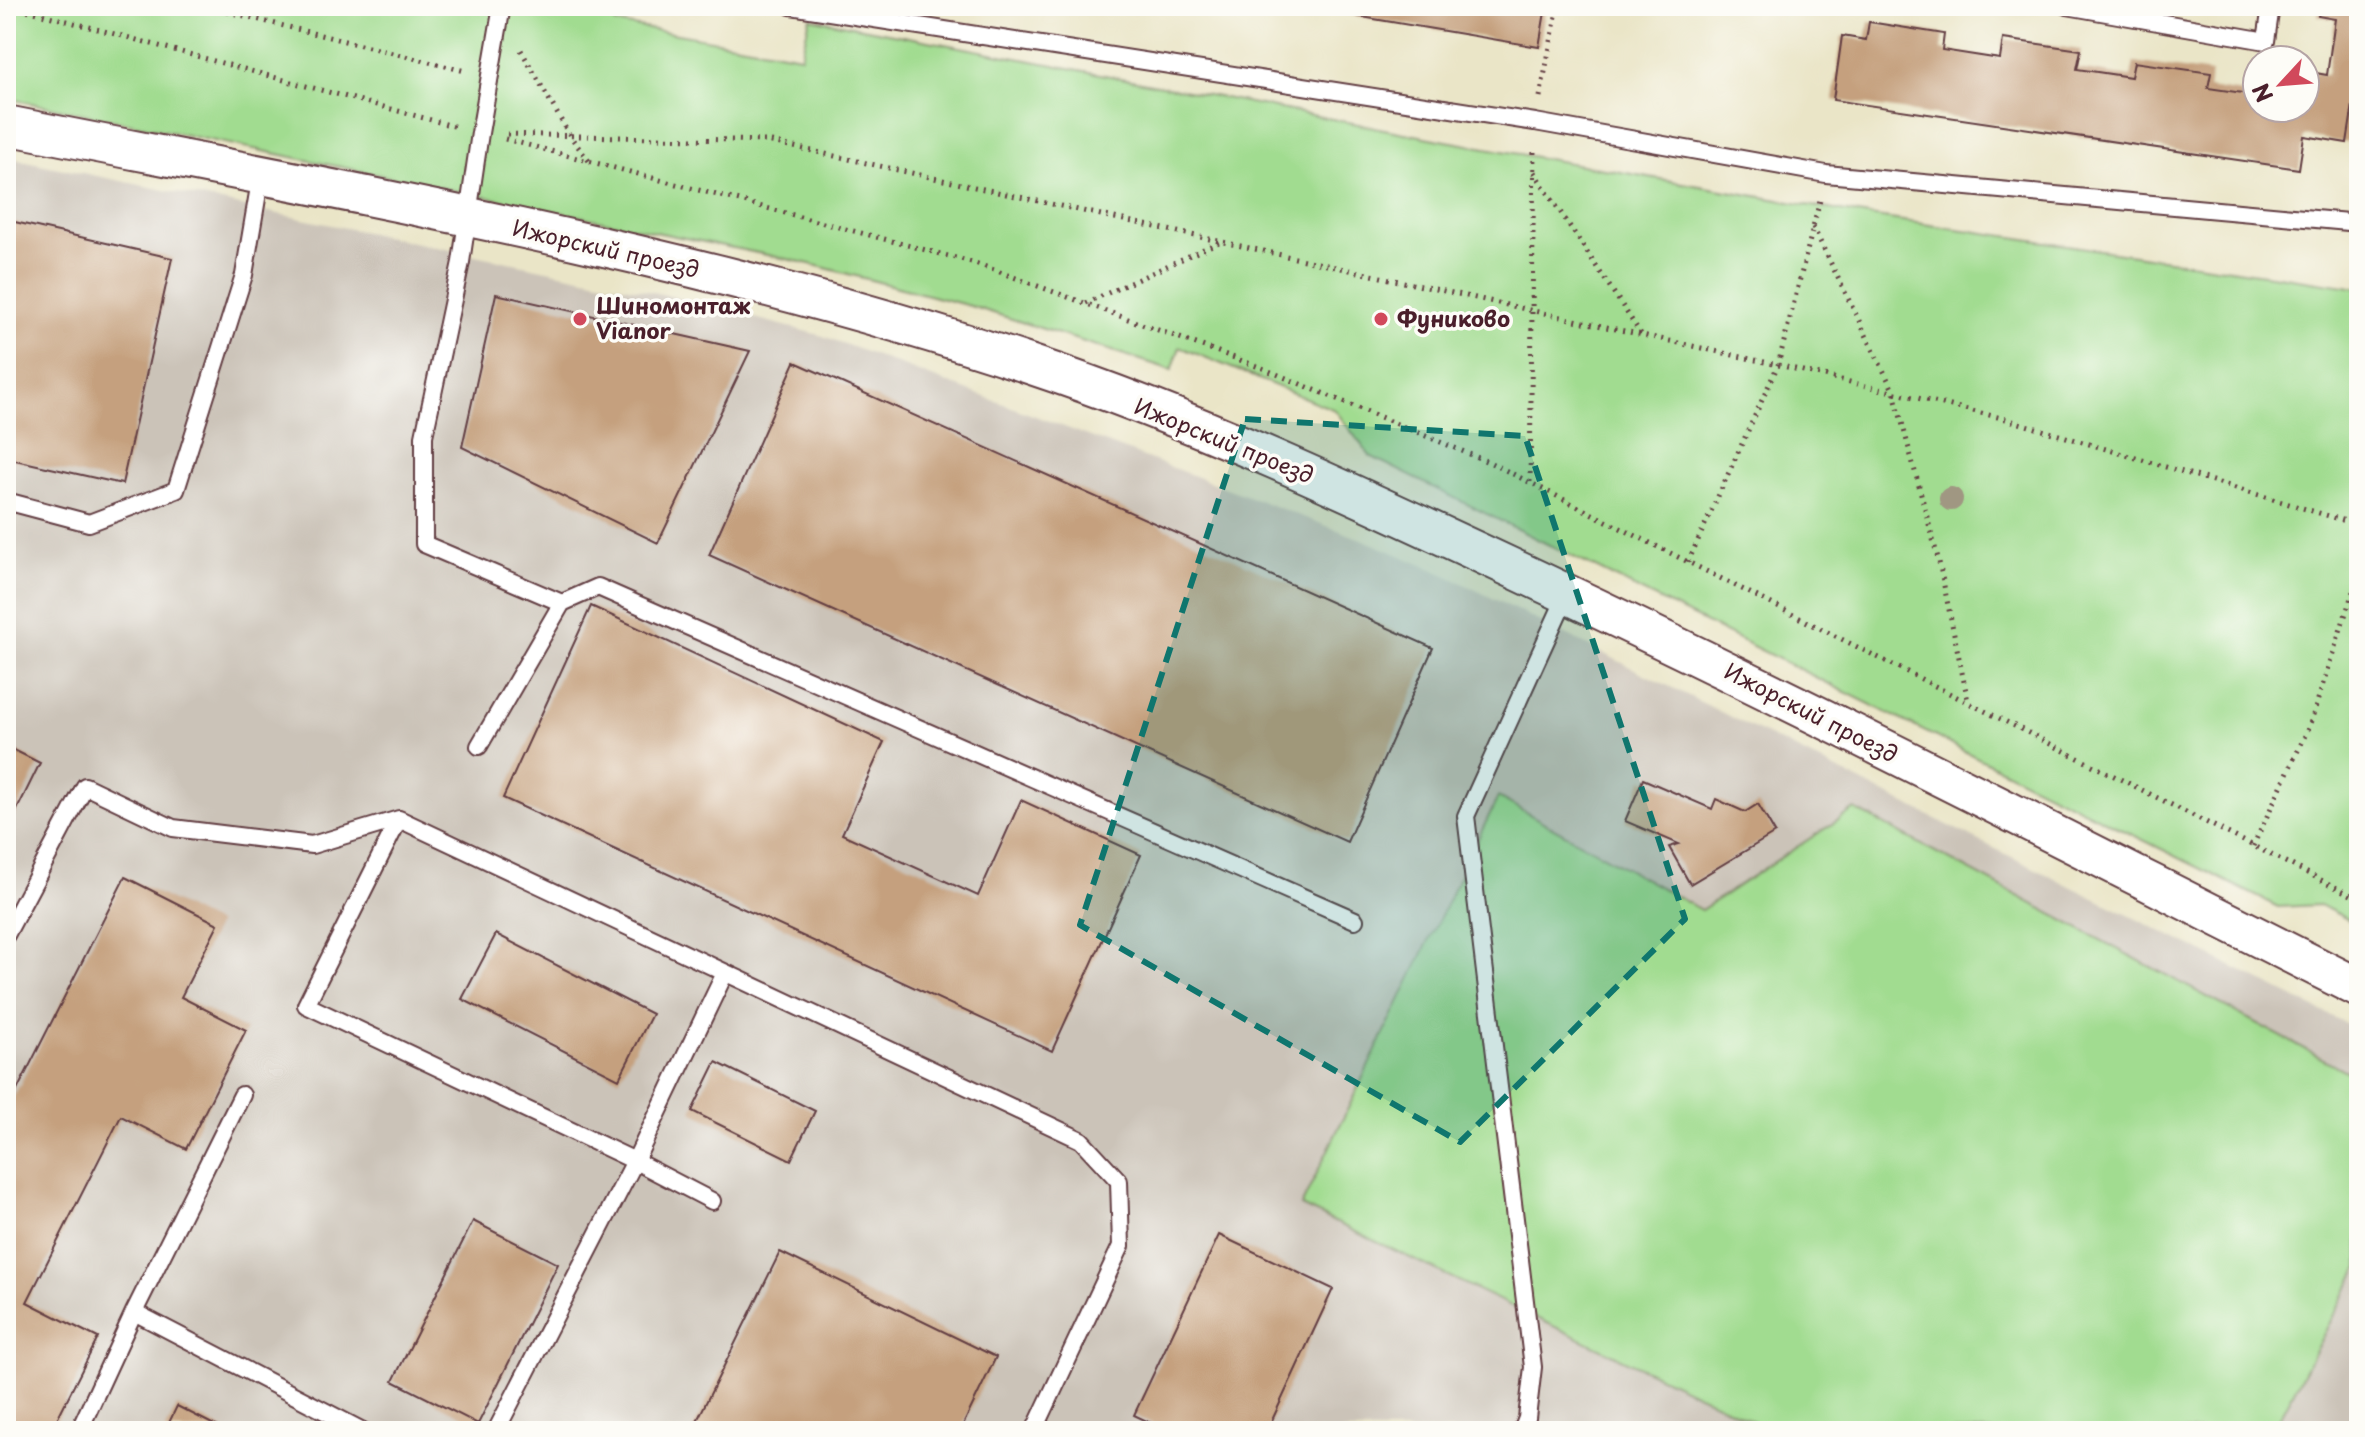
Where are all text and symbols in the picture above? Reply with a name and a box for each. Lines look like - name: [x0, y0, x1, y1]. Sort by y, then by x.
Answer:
- north arrow: [2241, 44, 2321, 124]
- text: N: [2243, 78, 2280, 108]
- street label: Ижорский проезд: [510, 210, 703, 285]
- place label: Шиномонтаж Vianor: [596, 288, 751, 346]
- place label: Фуниково: [1397, 301, 1510, 334]
- marker: Шиномонтаж Vianor: [571, 310, 589, 328]
- marker: Фуниково: [1372, 310, 1390, 328]
- street label: Ижорский проезд: [1130, 389, 1319, 491]
- street label: Ижорский проезд: [1719, 654, 1904, 770]

